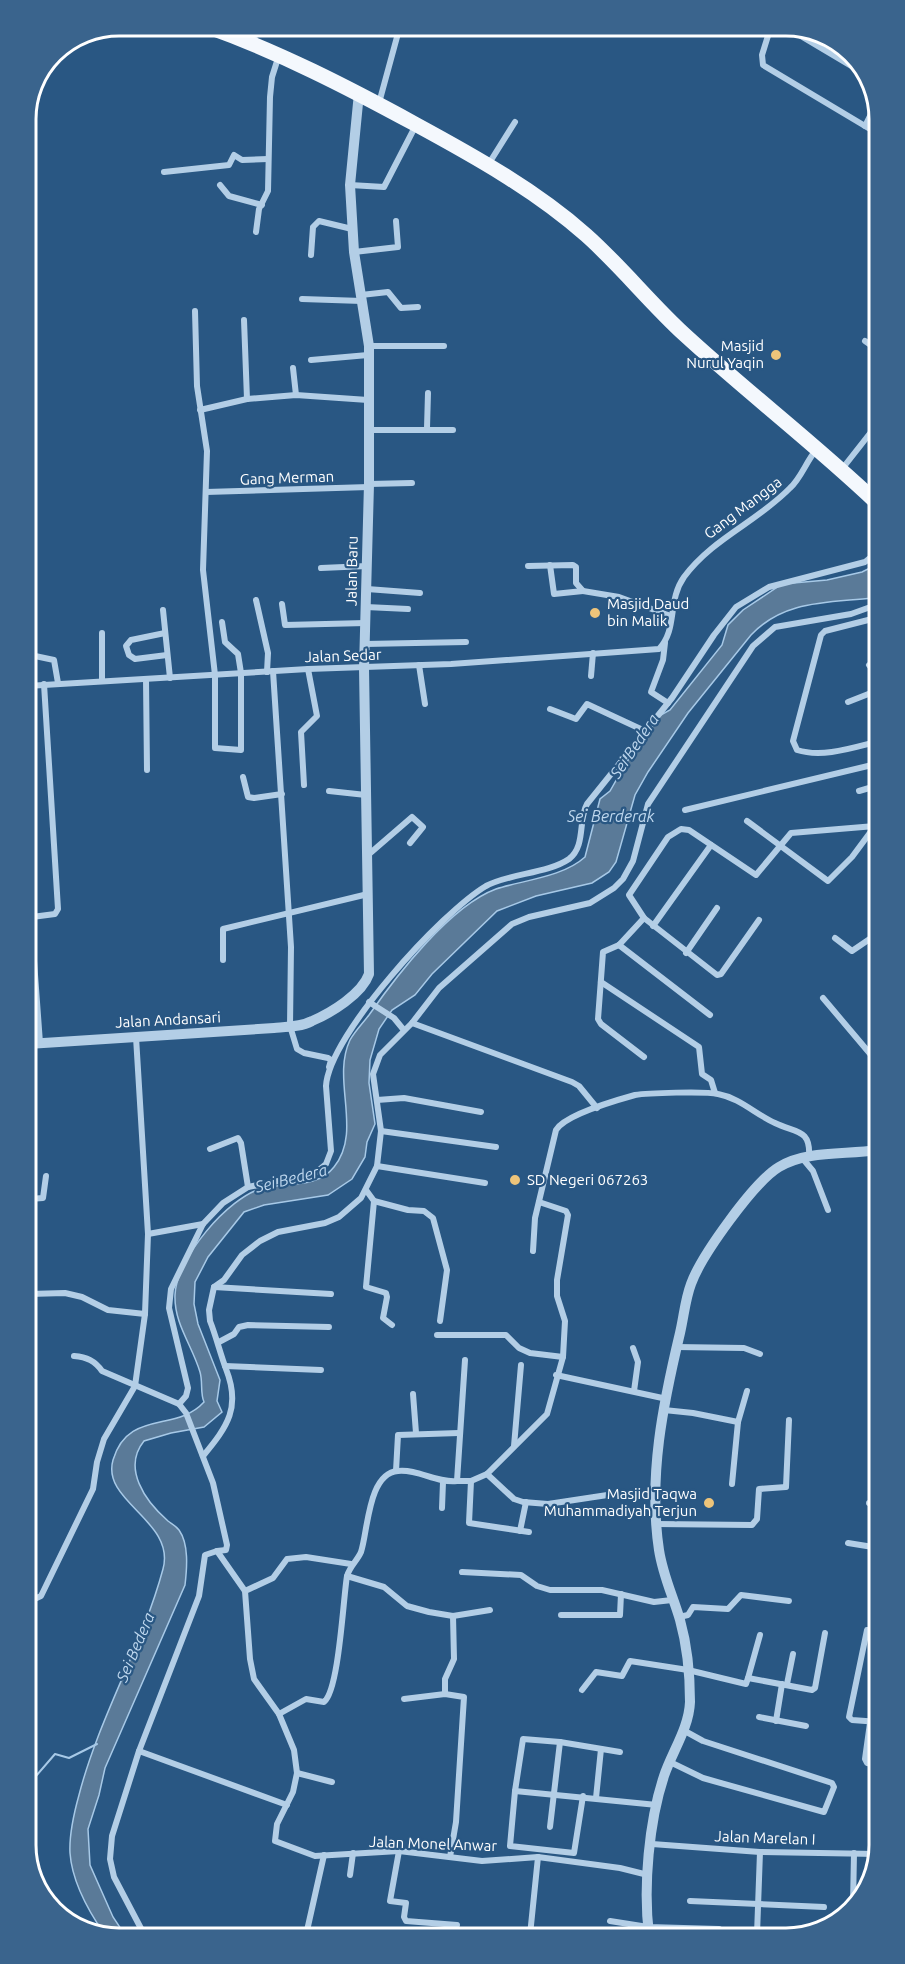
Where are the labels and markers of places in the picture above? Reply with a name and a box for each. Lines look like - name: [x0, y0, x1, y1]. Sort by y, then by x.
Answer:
- place label: Masjid Nurul Yaqin: [686, 337, 764, 371]
- marker: Masjid Nurul Yaqin: [769, 348, 783, 362]
- place label: Masjid Daud bin Malik: [607, 595, 689, 629]
- marker: Masjid Daud bin Malik: [588, 606, 602, 620]
- place label: SD Negeri 067263: [527, 1171, 648, 1188]
- marker: SD Negeri 067263: [508, 1173, 522, 1187]
- place label: Masjid Taqwa Muhammadiyah Terjun: [544, 1485, 697, 1519]
- marker: Masjid Taqwa Muhammadiyah Terjun: [702, 1496, 716, 1510]

